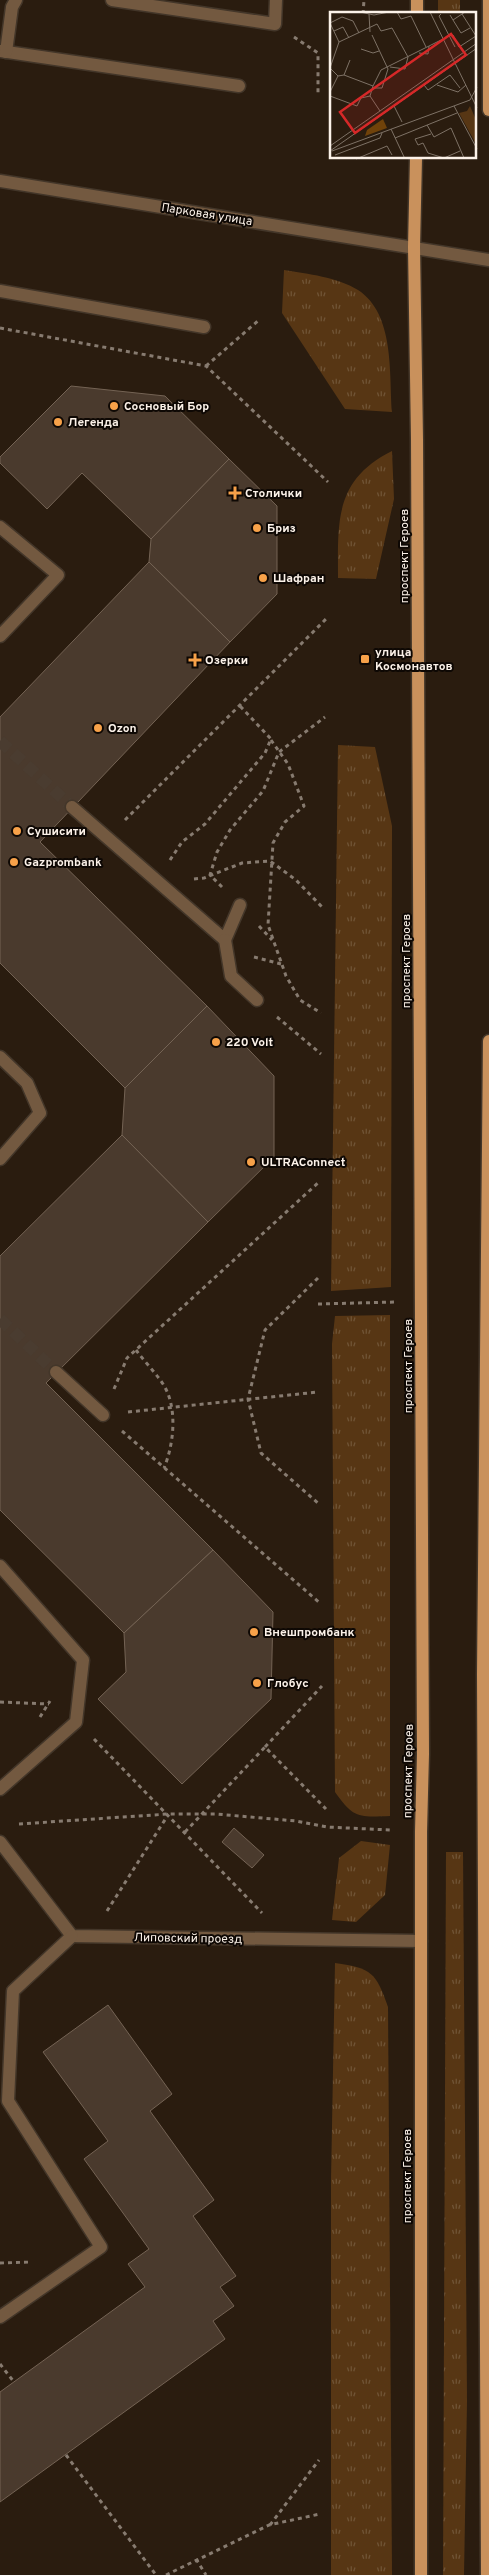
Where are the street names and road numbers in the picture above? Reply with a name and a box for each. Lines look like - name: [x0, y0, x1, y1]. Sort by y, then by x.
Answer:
- street label: Парковая улица: [160, 200, 253, 230]
- street label: проспект Героев: [397, 509, 413, 603]
- street label: проспект Героев: [399, 914, 415, 1008]
- street label: проспект Героев: [401, 1319, 417, 1413]
- street label: проспект Героев: [400, 1724, 418, 1818]
- street label: Липовский проезд: [134, 1930, 242, 1948]
- street label: проспект Героев: [400, 2129, 416, 2223]

